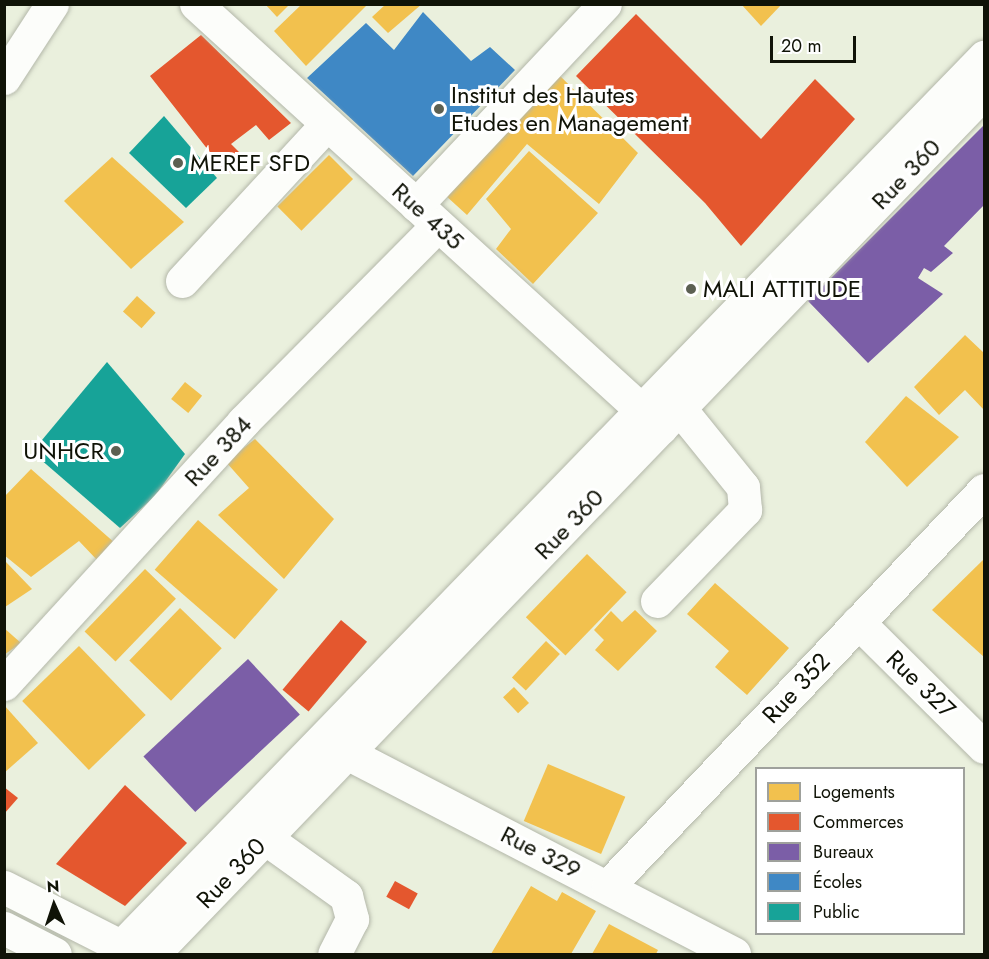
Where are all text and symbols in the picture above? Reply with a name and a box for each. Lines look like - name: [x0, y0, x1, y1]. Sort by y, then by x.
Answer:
- scale bar: [773, 24, 858, 62]
- text: 20 m: [781, 33, 821, 59]
- place label: Institut des Hautes Etudes en Management: [451, 81, 688, 137]
- marker: Institut des Hautes Etudes en Management: [432, 102, 446, 116]
- street label: Rue 360: [865, 133, 947, 215]
- place label: MEREF SFD: [190, 149, 310, 177]
- marker: MEREF SFD: [171, 156, 185, 170]
- street label: Rue 435: [386, 176, 470, 256]
- place label: MALI ATTITUDE: [703, 275, 861, 303]
- marker: MALI ATTITUDE: [684, 282, 698, 296]
- street label: Rue 384: [178, 410, 258, 492]
- place label: UNHCR: [23, 437, 104, 465]
- marker: UNHCR: [109, 444, 123, 458]
- street label: Rue 360: [528, 483, 610, 565]
- street label: Rue 327: [880, 644, 962, 724]
- street label: Rue 352: [756, 647, 836, 729]
- legend: [755, 767, 965, 935]
- text: Logements: [813, 779, 895, 805]
- text: Commerces: [813, 809, 904, 835]
- street label: Rue 329: [496, 820, 586, 884]
- street label: Rue 360: [190, 832, 272, 914]
- text: Bureaux: [813, 839, 873, 865]
- text: Écoles: [813, 869, 862, 895]
- north arrow: [24, 875, 84, 935]
- text: N: [46, 875, 60, 898]
- text: Public: [813, 899, 860, 925]

